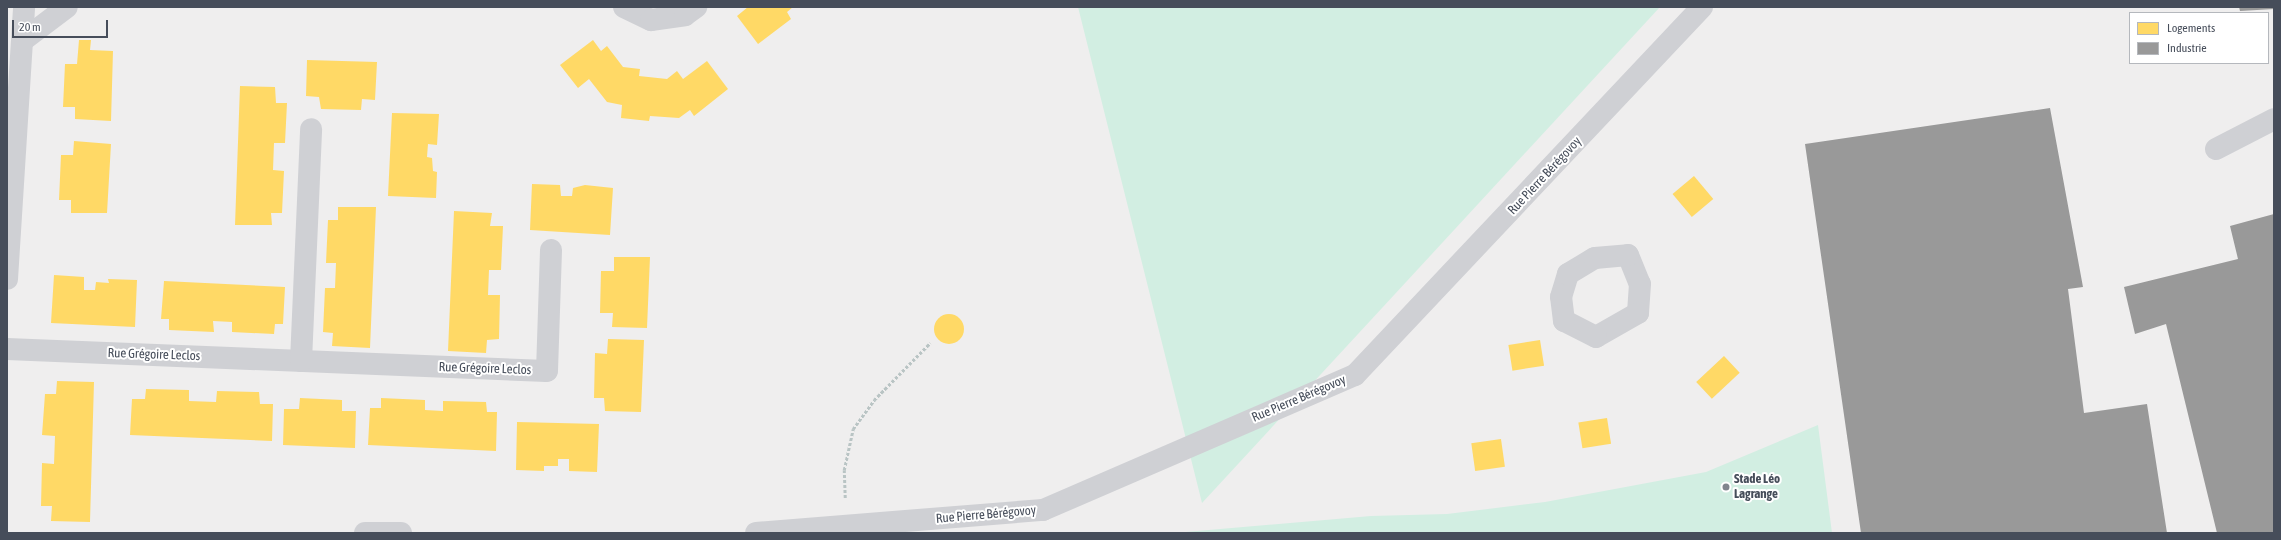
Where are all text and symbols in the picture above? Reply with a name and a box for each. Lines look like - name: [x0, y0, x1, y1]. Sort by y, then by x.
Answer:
- scale bar: [14, 12, 110, 38]
- legend: [2129, 12, 2269, 64]
- text: 20 m: [19, 20, 41, 34]
- text: Logements: [2167, 21, 2215, 35]
- text: Industrie: [2167, 41, 2207, 55]
- street label: Rue Pierre Bérégovoy: [1505, 134, 1585, 218]
- street label: Rue Grégoire Leclos: [107, 346, 201, 364]
- street label: Rue Grégoire Leclos: [438, 360, 532, 378]
- street label: Rue Pierre Bérégovoy: [1250, 372, 1348, 426]
- place label: Stade Léo Lagrange: [1734, 472, 1780, 503]
- marker: Stade Léo Lagrange: [1721, 482, 1731, 492]
- street label: Rue Pierre Bérégovoy: [935, 503, 1037, 527]

